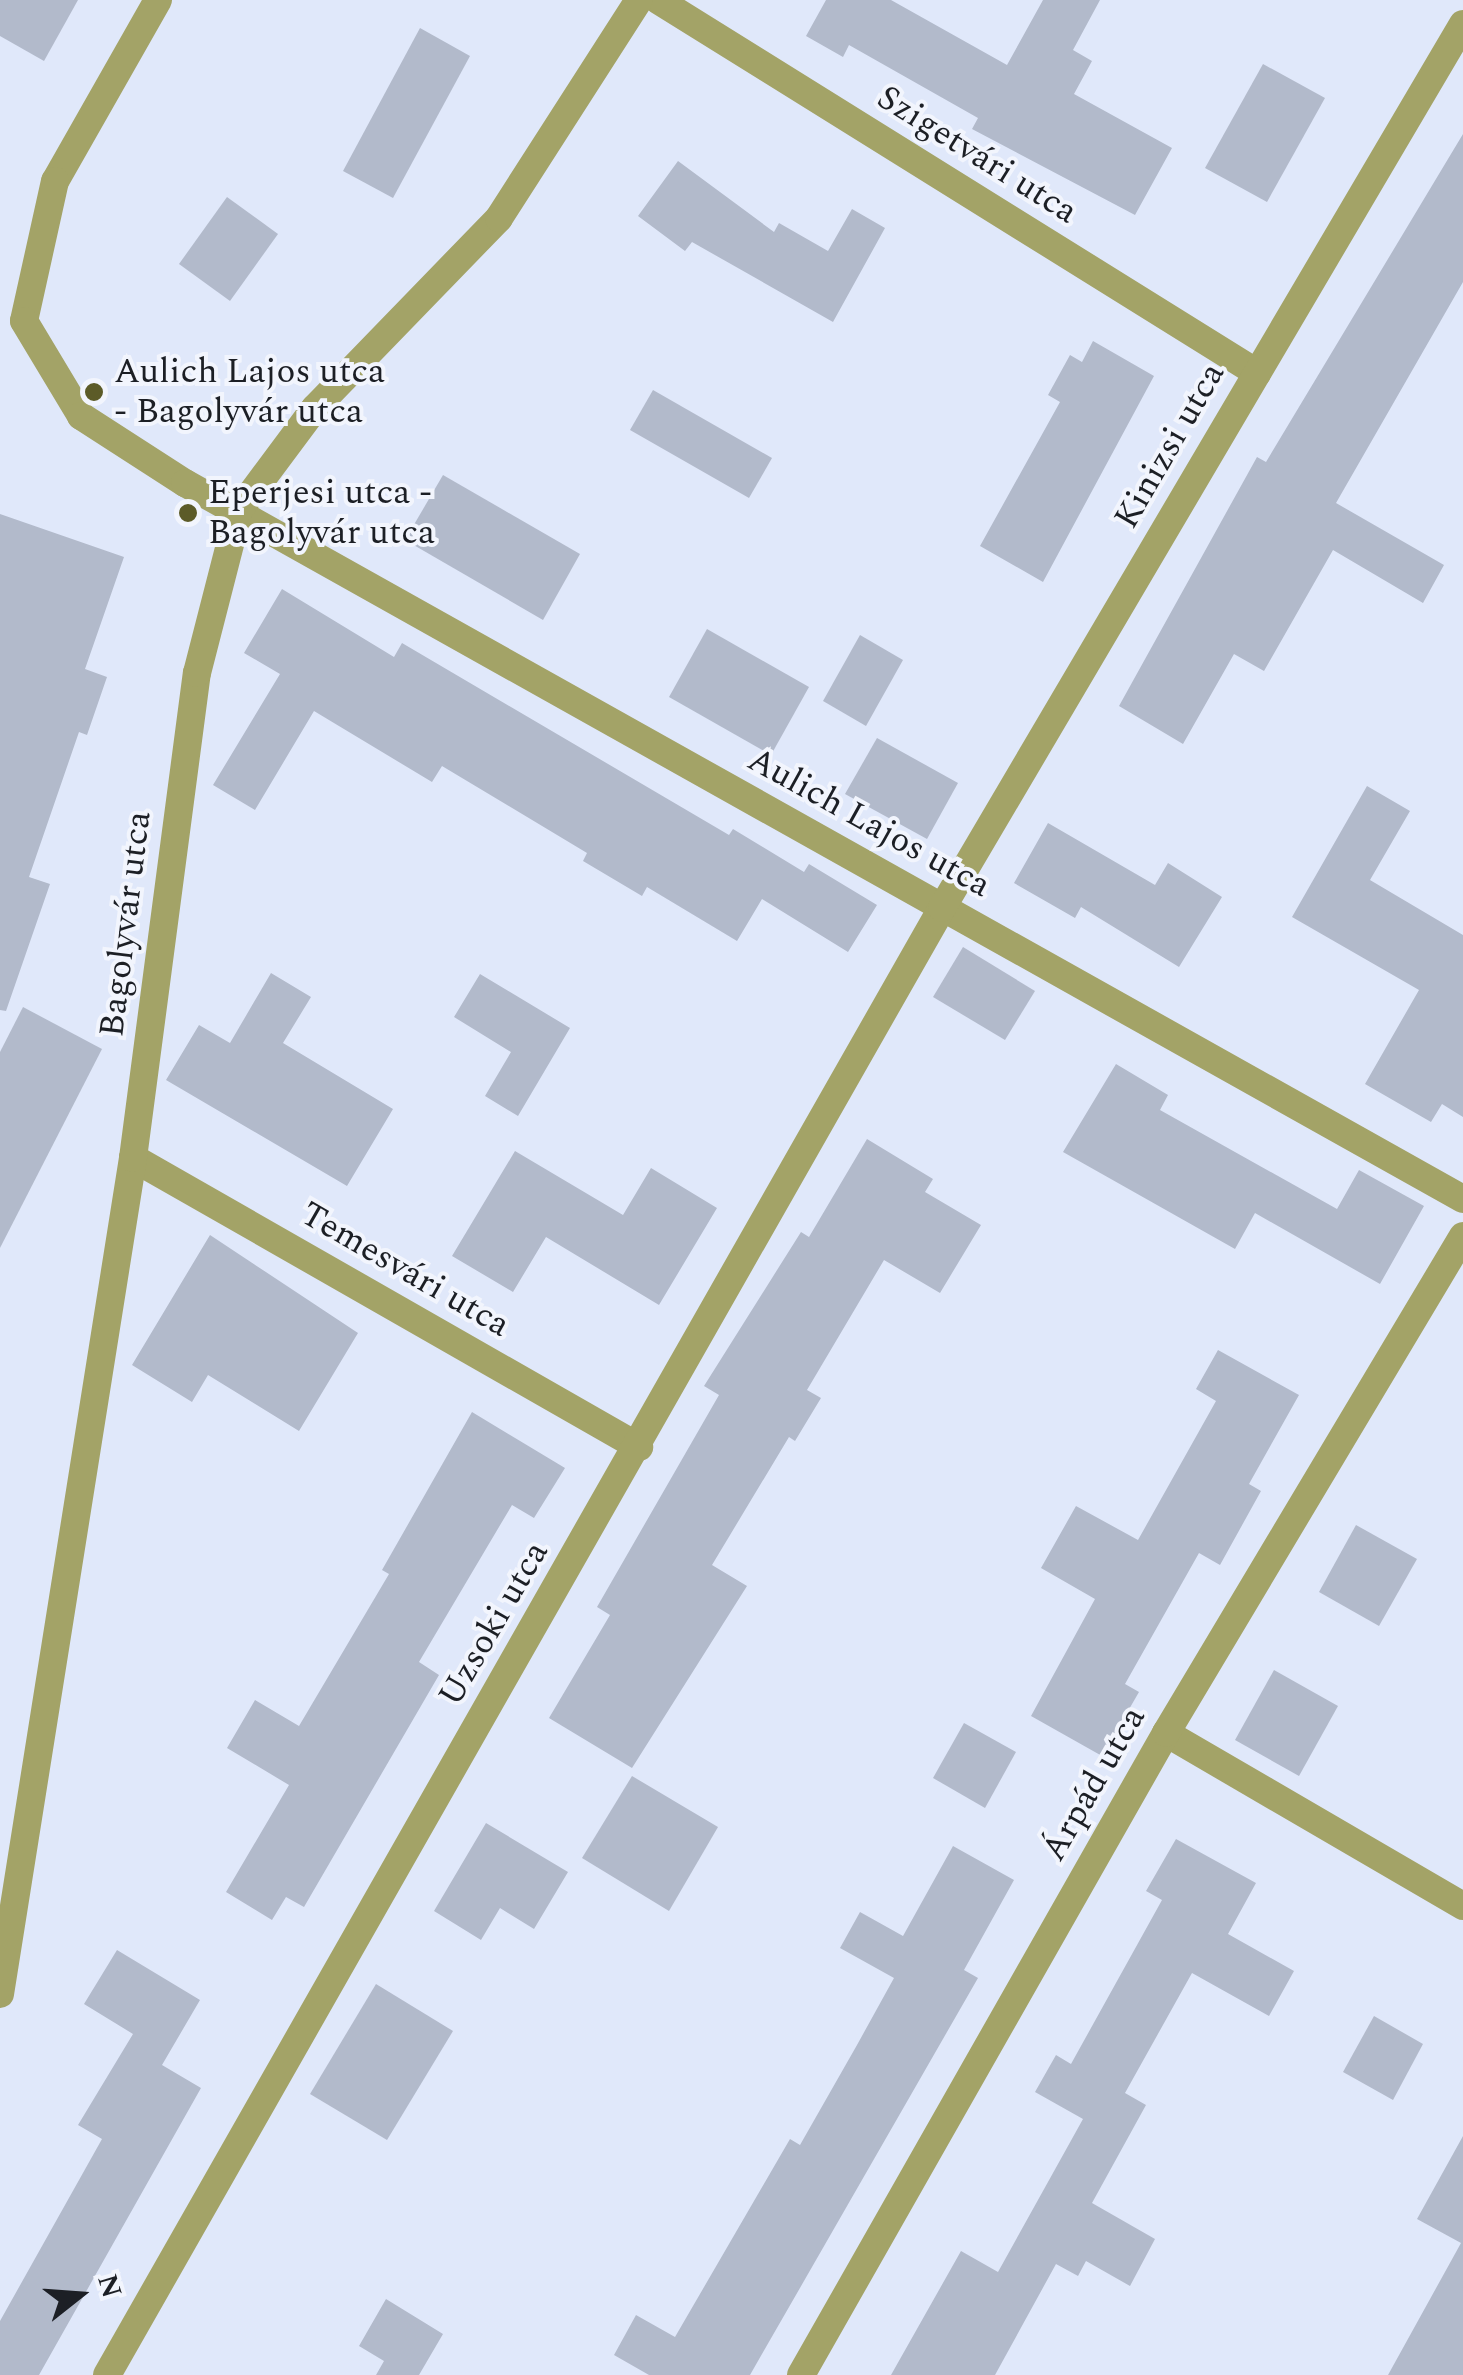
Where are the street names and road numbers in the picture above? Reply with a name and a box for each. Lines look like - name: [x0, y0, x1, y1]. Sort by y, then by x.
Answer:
- street label: Szigetvári utca: [869, 77, 1085, 233]
- street label: Kinizsi utca: [1106, 356, 1234, 536]
- street label: Aulich Lajos utca: [740, 739, 998, 907]
- street label: Bagolyvár utca: [91, 809, 161, 1039]
- street label: Temesvári utca: [293, 1193, 517, 1347]
- street label: Uzsoki utca: [430, 1534, 558, 1714]
- street label: Árpád utca: [1033, 1699, 1155, 1869]

